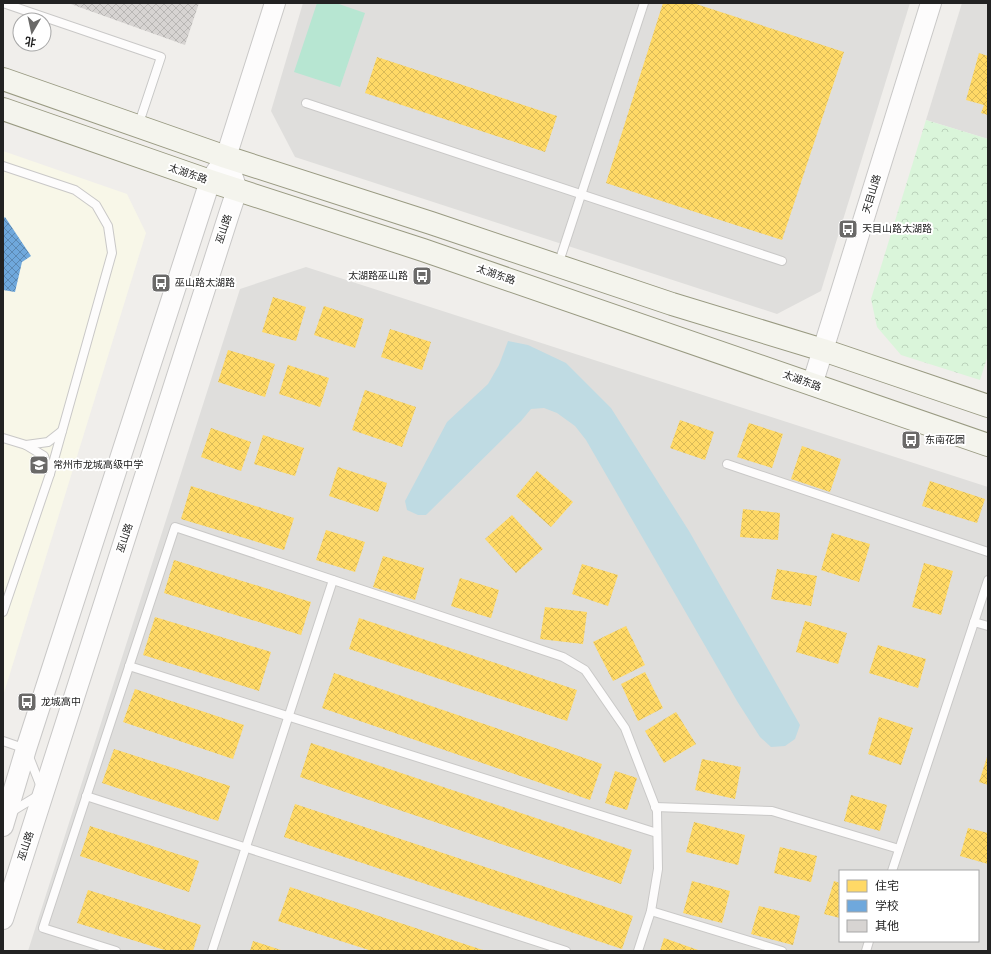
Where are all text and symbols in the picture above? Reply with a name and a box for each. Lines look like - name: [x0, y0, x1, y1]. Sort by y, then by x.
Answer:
- north arrow: [12, 12, 52, 52]
- text: 北: [24, 33, 37, 50]
- street label: 太湖东路: [167, 161, 209, 187]
- street label: 天目山路: [859, 173, 885, 215]
- street label: 巫山路: [213, 213, 235, 245]
- bus stop icon: 天目山路太湖路: [837, 218, 859, 240]
- place label: 天目山路太湖路: [862, 222, 932, 236]
- street label: 太湖东路: [475, 262, 517, 288]
- bus stop icon: 太湖路巫山路: [411, 265, 433, 287]
- place label: 太湖路巫山路: [348, 269, 408, 283]
- bus stop icon: 巫山路太湖路: [150, 272, 172, 294]
- place label: 巫山路太湖路: [175, 276, 235, 290]
- street label: 太湖东路: [781, 368, 823, 394]
- bus stop icon: 东南花园: [900, 429, 922, 451]
- place label: 东南花园: [925, 433, 965, 447]
- school or university icon: 常州市龙城高级中学: [28, 454, 50, 476]
- place label: 常州市龙城高级中学: [53, 458, 143, 472]
- street label: 巫山路: [114, 522, 136, 554]
- bus stop icon: 龙城高中: [16, 691, 38, 713]
- place label: 龙城高中: [41, 695, 81, 709]
- street label: 巫山路: [15, 830, 37, 862]
- legend: [839, 870, 979, 942]
- text: 住宅: [875, 878, 899, 895]
- text: 学校: [875, 898, 899, 915]
- text: 其他: [875, 918, 899, 935]

